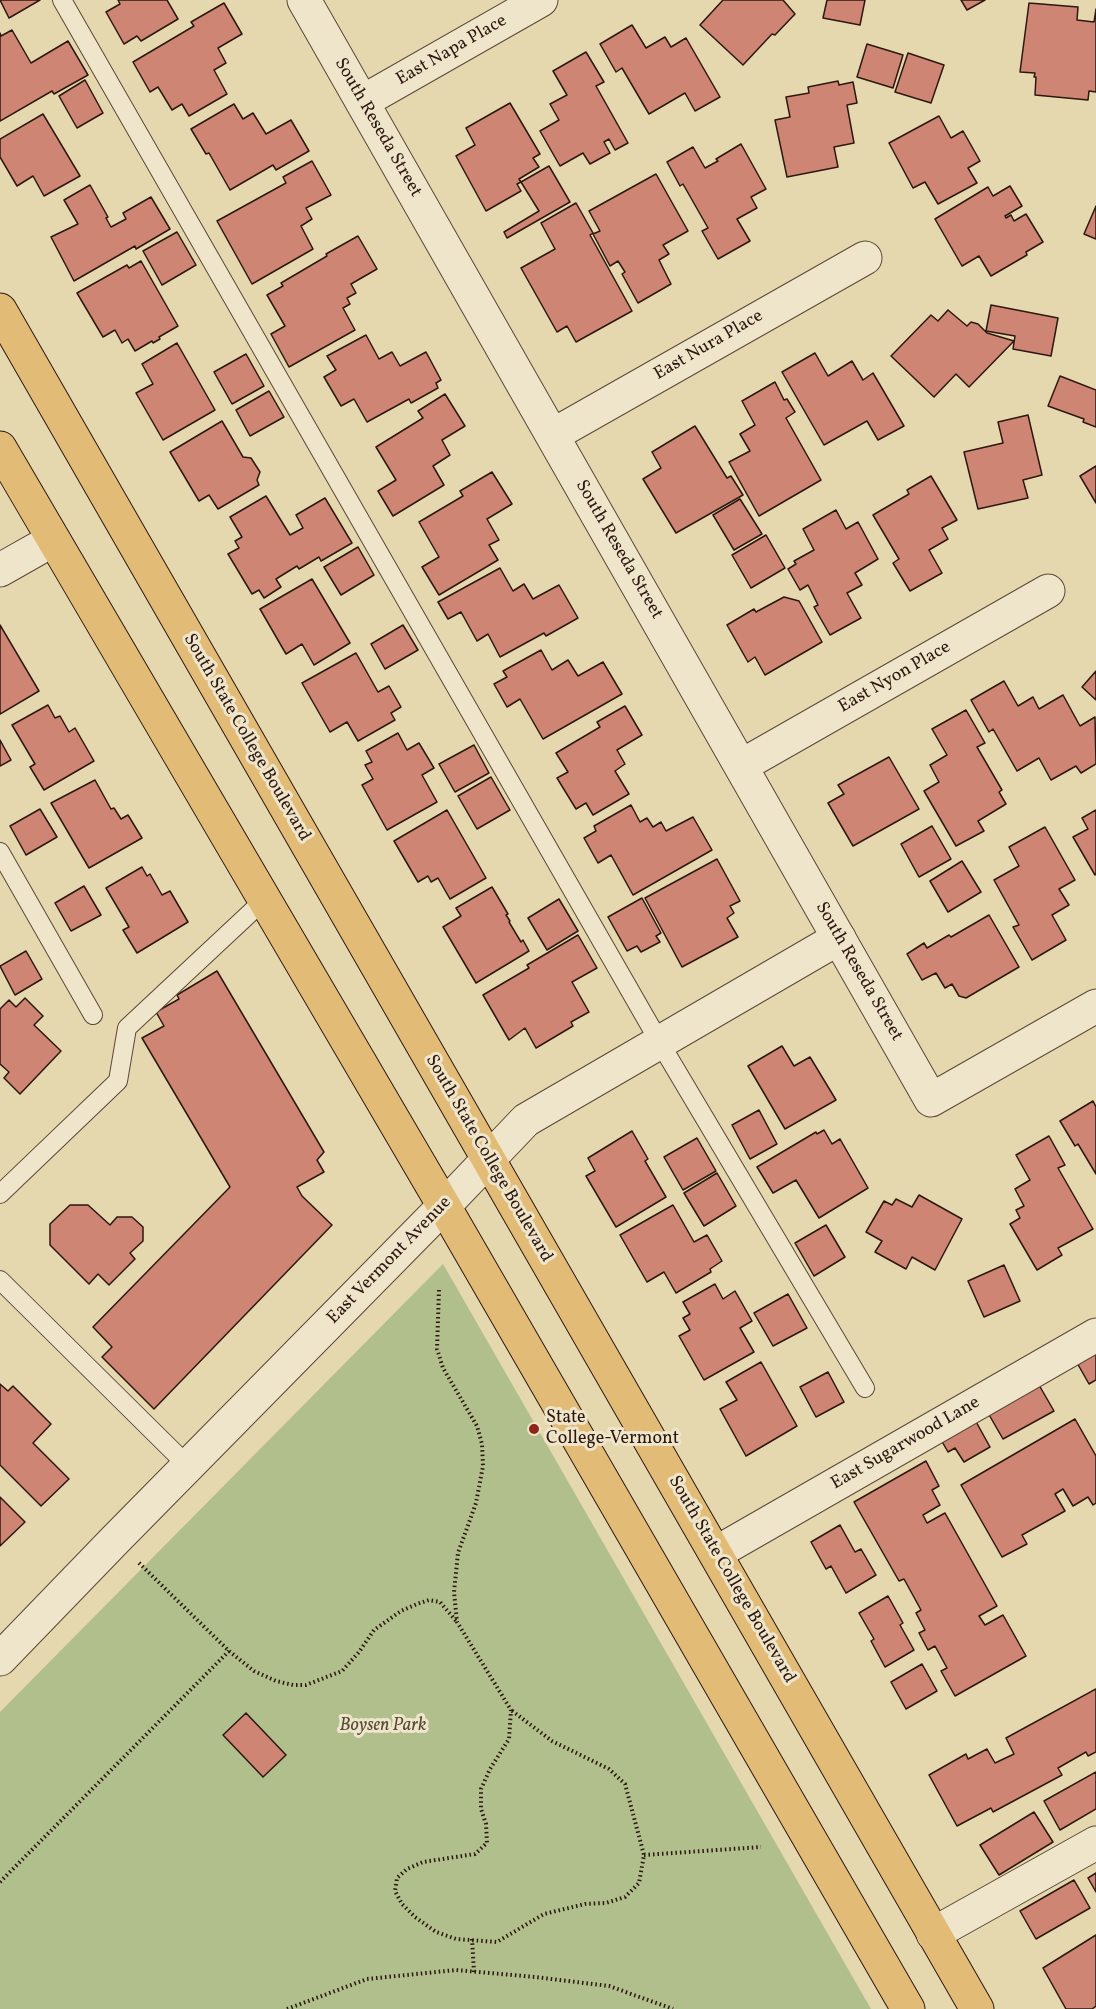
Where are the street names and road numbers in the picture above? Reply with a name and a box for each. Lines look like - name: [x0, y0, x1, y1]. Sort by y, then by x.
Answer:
- street label: East Napa Place: [393, 11, 511, 91]
- street label: South Reseda Street: [328, 55, 426, 201]
- street label: East Nura Place: [651, 306, 767, 386]
- street label: South Reseda Street: [569, 477, 667, 623]
- street label: South State College Boulevard: [178, 630, 314, 846]
- street label: East Nyon Place: [835, 637, 955, 719]
- street label: South Reseda Street: [809, 899, 907, 1045]
- street label: South State College Boulevard: [420, 1051, 556, 1267]
- street label: East Vermont Avenue: [323, 1193, 457, 1329]
- street label: East Sugarwood Lane: [828, 1393, 984, 1495]
- street label: South State College Boulevard: [663, 1472, 799, 1688]

